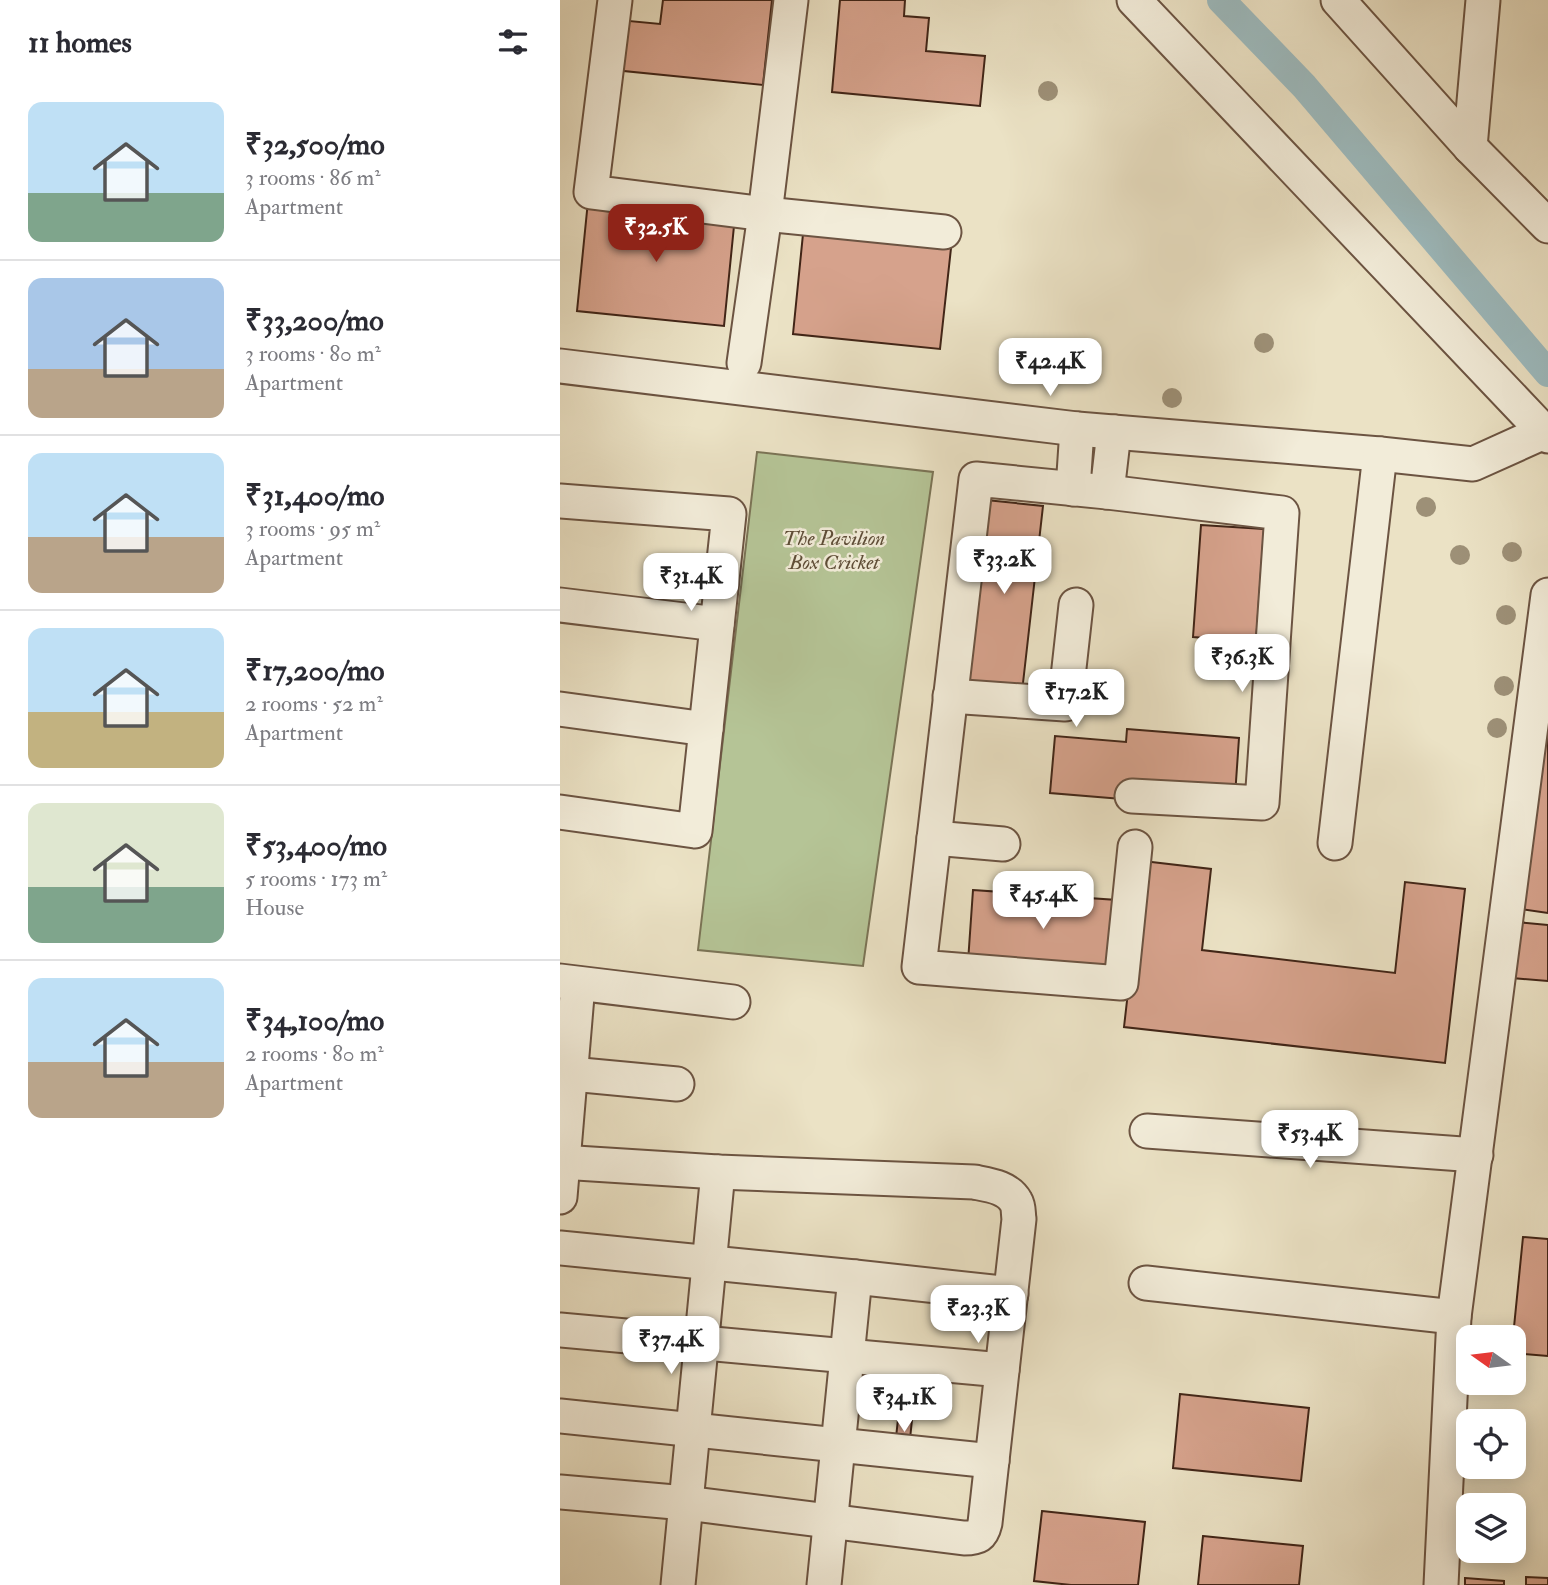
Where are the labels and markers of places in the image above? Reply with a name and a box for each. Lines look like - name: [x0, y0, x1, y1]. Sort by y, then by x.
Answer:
- pin: ₹32.5K: [599, 204, 713, 264]
- pin: ₹42.4K: [993, 338, 1107, 398]
- pin: ₹33.2K: [947, 536, 1061, 596]
- pin: ₹31.4K: [634, 554, 748, 613]
- pin: ₹36.3K: [1185, 634, 1299, 694]
- pin: ₹17.2K: [1019, 670, 1133, 729]
- pin: ₹45.4K: [986, 872, 1100, 931]
- pin: ₹53.4K: [1253, 1110, 1367, 1170]
- pin: ₹23.3K: [921, 1286, 1035, 1345]
- pin: ₹37.4K: [614, 1316, 728, 1376]
- pin: ₹34.1K: [847, 1374, 961, 1434]

